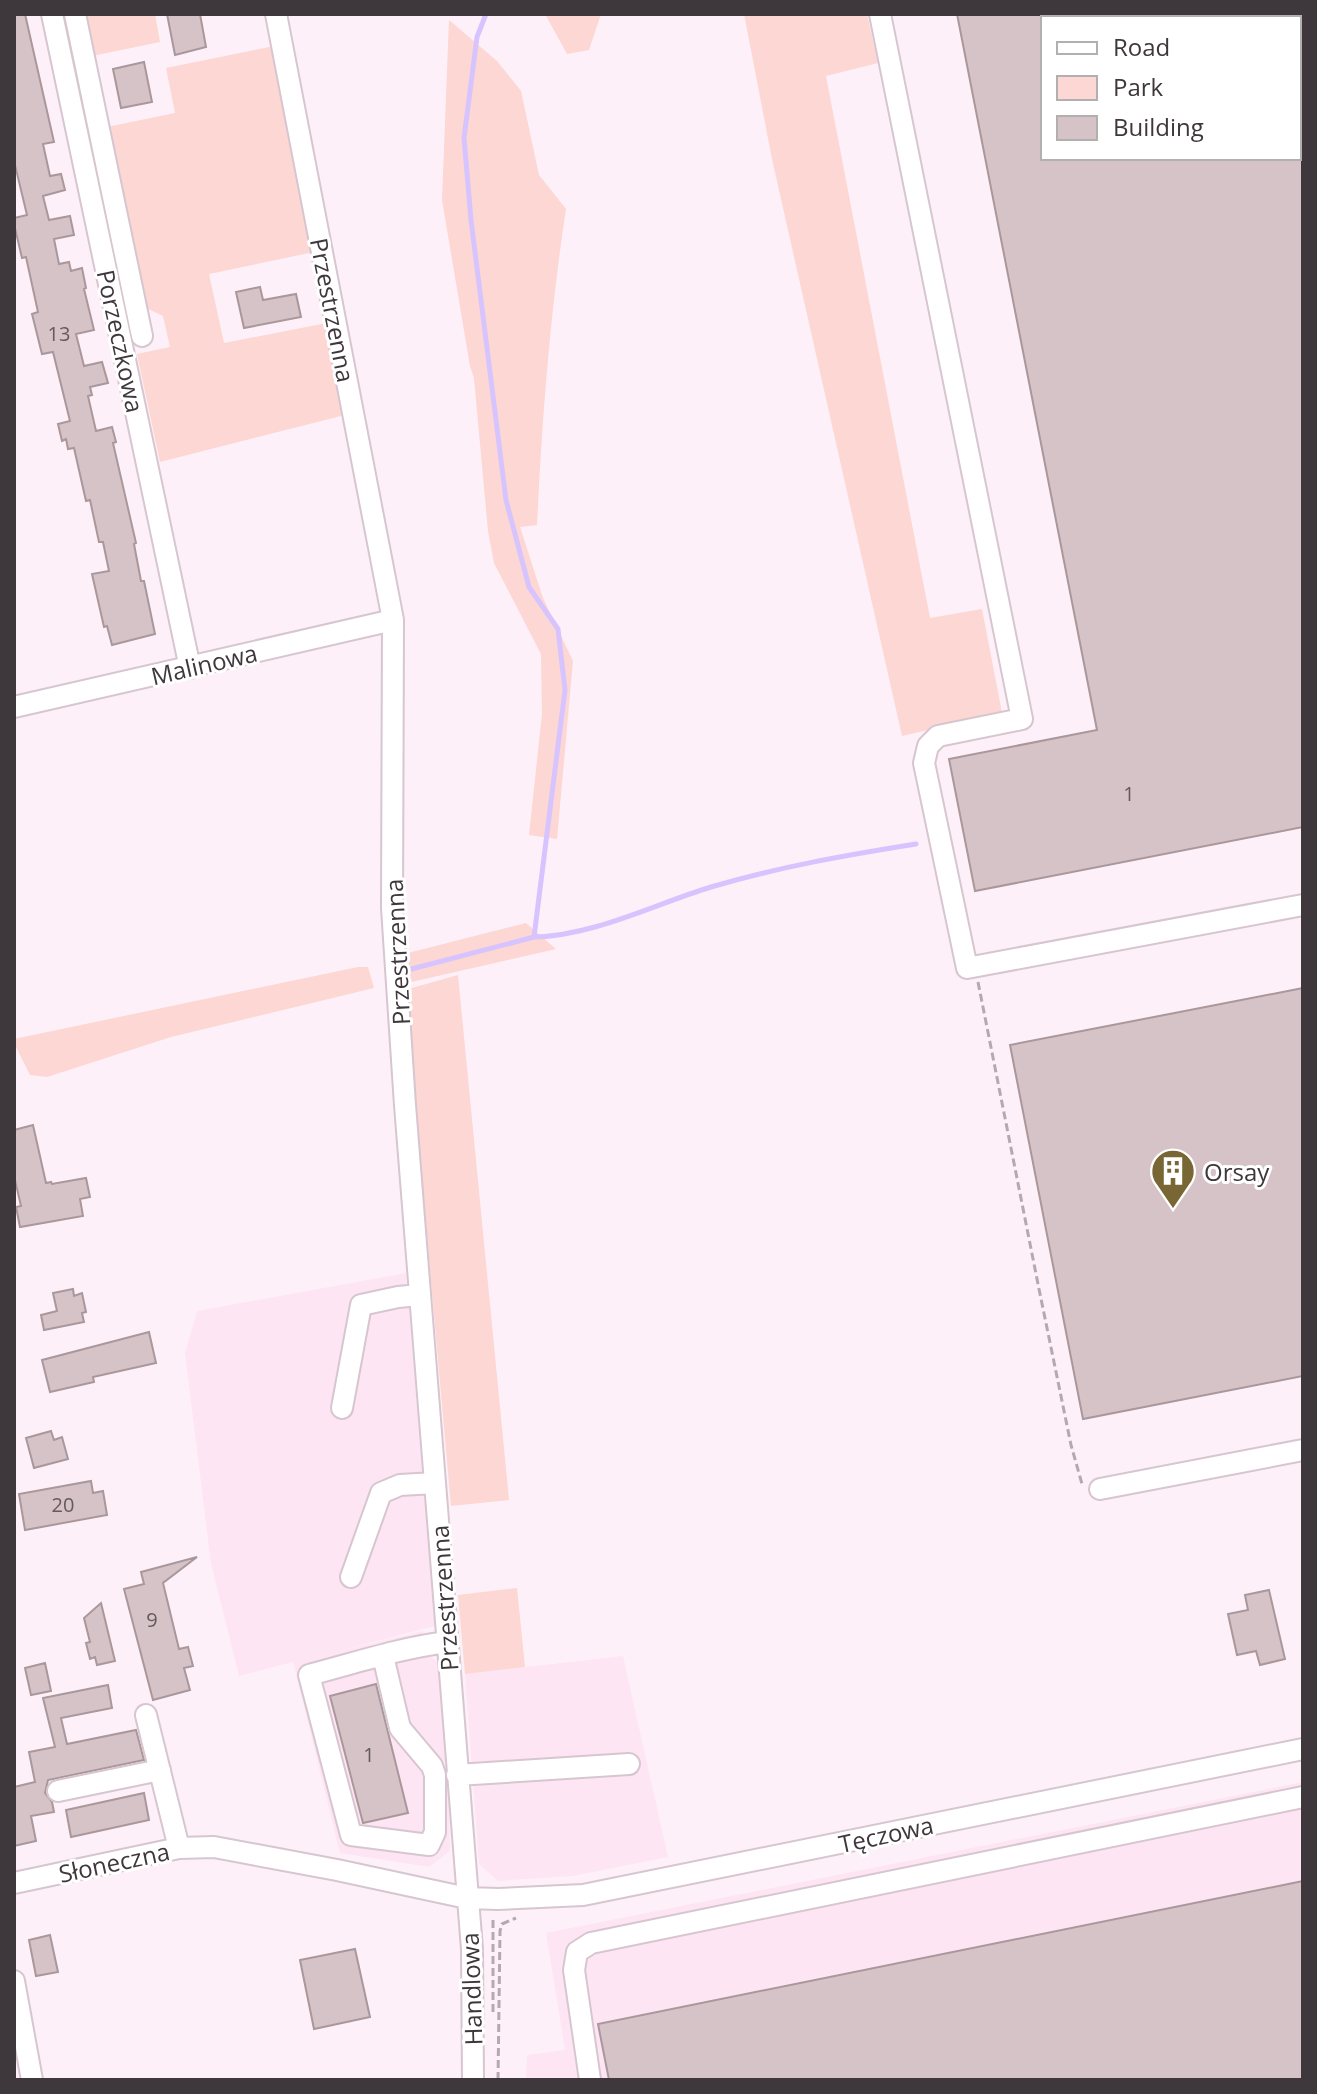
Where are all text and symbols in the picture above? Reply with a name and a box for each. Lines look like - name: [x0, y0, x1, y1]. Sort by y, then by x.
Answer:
- legend: [1041, 16, 1301, 160]
- text: Road: [1113, 30, 1170, 63]
- text: Park: [1113, 70, 1164, 103]
- text: Building: [1113, 110, 1204, 143]
- street label: Przestrzenna: [303, 235, 363, 385]
- street label: Porzeczkowa: [90, 267, 152, 415]
- house number: 13: [48, 320, 70, 347]
- street label: Malinowa: [148, 636, 260, 692]
- house number: 1: [1123, 780, 1135, 807]
- street label: Przestrzenna: [377, 878, 417, 1026]
- building icon: Orsay: [1149, 1147, 1197, 1210]
- place label: Orsay: [1204, 1155, 1270, 1188]
- house number: 20: [52, 1491, 74, 1518]
- street label: Przestrzenna: [422, 1524, 466, 1672]
- house number: 9: [146, 1606, 158, 1633]
- house number: 1: [363, 1741, 375, 1768]
- street label: Tęczowa: [836, 1808, 936, 1860]
- street label: Słoneczna: [55, 1834, 173, 1890]
- street label: Handlowa: [453, 1932, 489, 2046]

